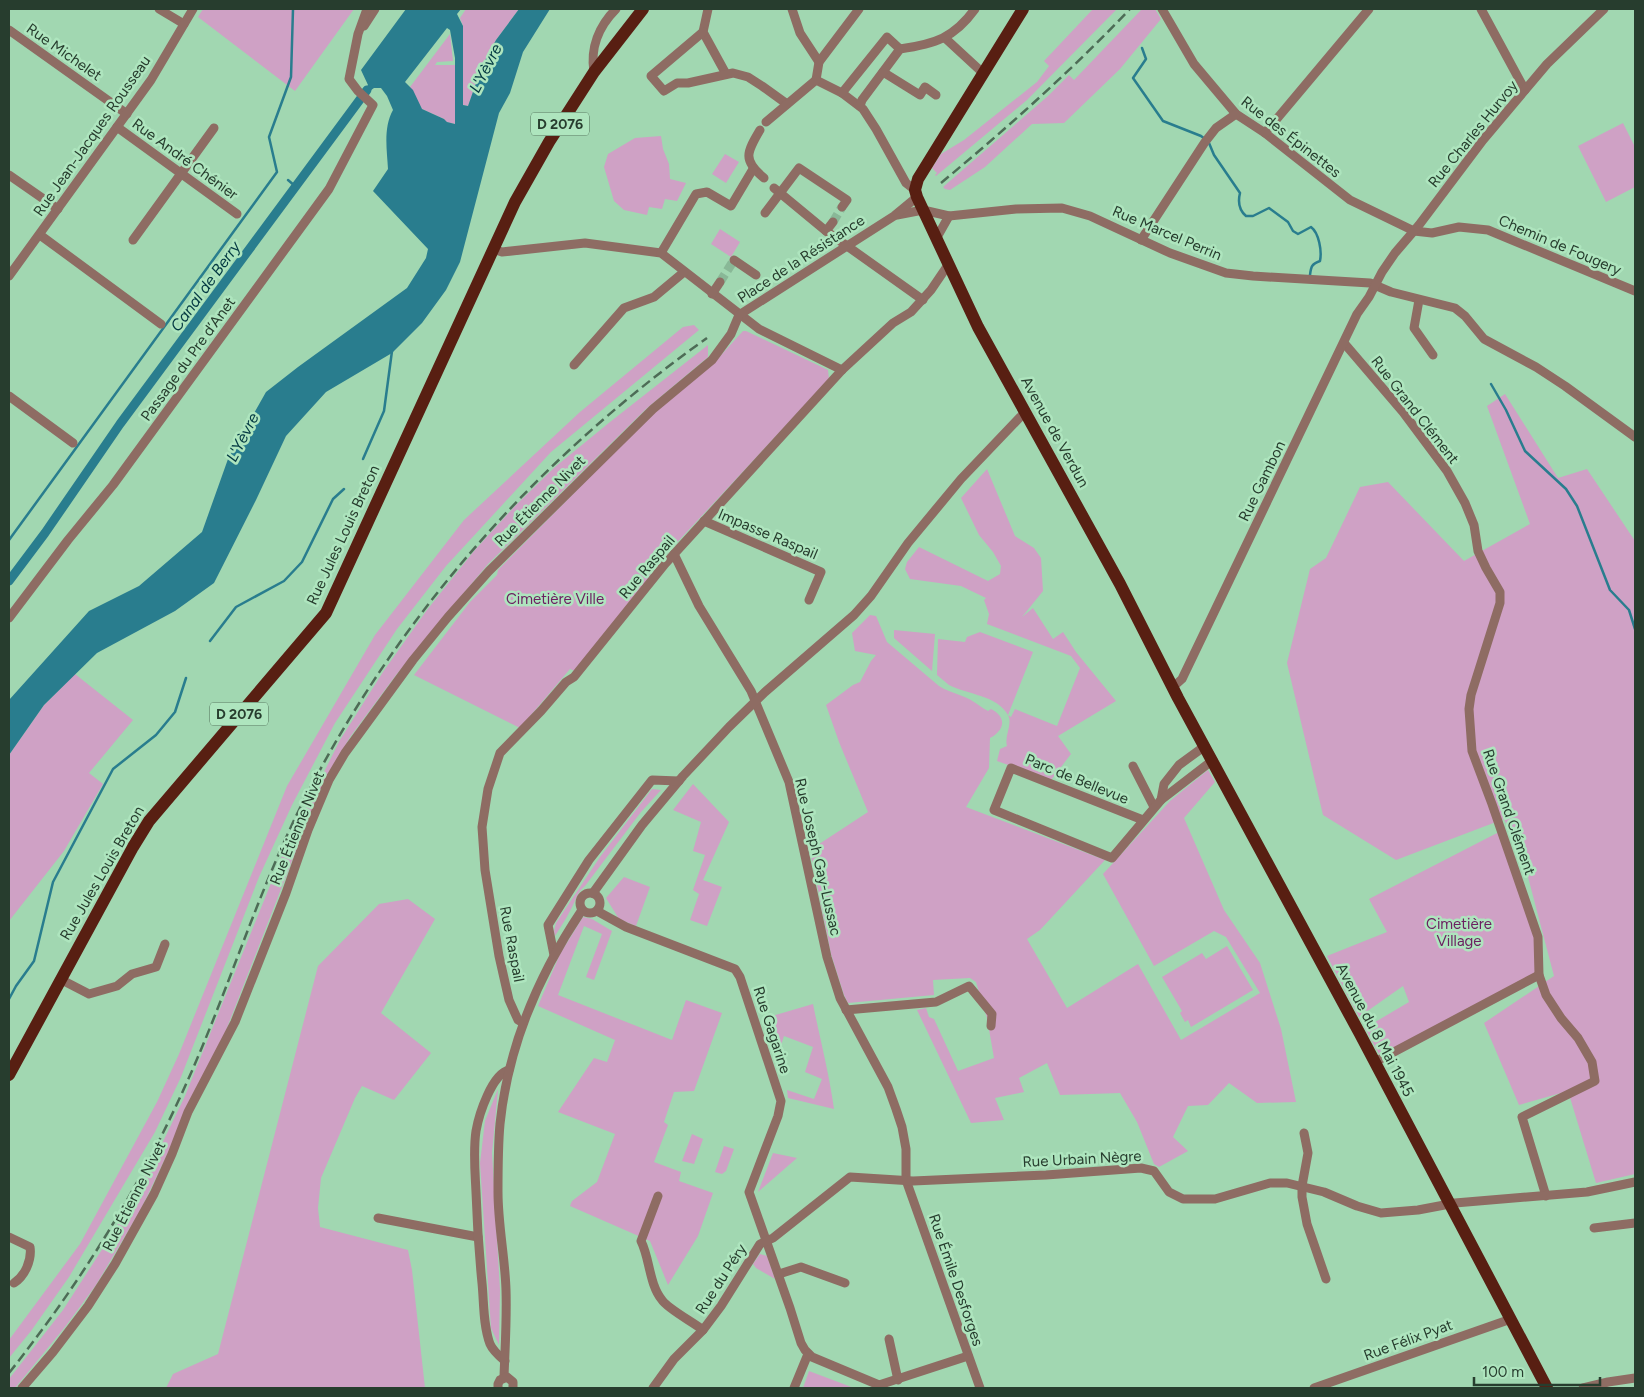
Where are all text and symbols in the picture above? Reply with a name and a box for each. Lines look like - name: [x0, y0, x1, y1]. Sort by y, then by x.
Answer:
- street label: Rue Michelet: [23, 19, 105, 85]
- water label: L'Yèvre: [465, 40, 506, 96]
- street label: Rue Jean-Jacques Rousseau: [30, 52, 154, 220]
- street label: Rue Charles Hurvoy: [1424, 77, 1522, 191]
- street label: Rue des Épinettes: [1238, 92, 1344, 182]
- road number: D 2076: [531, 112, 589, 136]
- street label: Rue André Chénier: [129, 115, 241, 203]
- street label: Rue Marcel Perrin: [1110, 202, 1224, 264]
- street label: Place de la Résistance: [734, 211, 868, 307]
- street label: Chemin de Fougery: [1496, 211, 1624, 279]
- water label: Canal de Berry: [166, 237, 245, 335]
- street label: Passage du Pre d’Anet: [137, 293, 239, 425]
- street label: Rue Grand Clément: [1367, 352, 1463, 468]
- street label: Avenue de Verdun: [1017, 374, 1093, 490]
- water label: L'Yèvre: [222, 409, 263, 465]
- street label: Rue Gambon: [1235, 438, 1289, 524]
- street label: Rue Étienne Nivet: [491, 452, 589, 550]
- street label: Rue Jules Louis Breton: [303, 462, 383, 608]
- street label: Impasse Raspail: [715, 505, 821, 563]
- street label: Rue Raspail: [615, 532, 679, 602]
- park label: Cimetière Ville: [506, 590, 604, 608]
- road number: D 2076: [210, 702, 268, 726]
- street label: Rue Grand Clément: [1479, 747, 1539, 878]
- street label: Parc de Bellevue: [1023, 750, 1131, 808]
- street label: Rue Étienne Nivet: [266, 768, 328, 888]
- street label: Rue Joseph Gay-Lussac: [791, 776, 845, 938]
- street label: Rue Jules Louis Breton: [56, 803, 148, 943]
- street label: Rue Raspail: [496, 904, 528, 984]
- park label: Cimetière Village: [1426, 915, 1492, 950]
- street label: Avenue du 8 Mai 1945: [1332, 960, 1418, 1100]
- street label: Rue Gagarine: [749, 984, 795, 1076]
- street label: Rue Étienne Nivet: [98, 1138, 170, 1254]
- street label: Rue Urbain Nègre: [1022, 1147, 1142, 1171]
- street label: Rue Émile Desforges: [925, 1211, 987, 1349]
- street label: Rue du Péry: [692, 1240, 750, 1318]
- street label: Rue Félix Pyat: [1361, 1315, 1455, 1364]
- scale bar: [1474, 1354, 1600, 1386]
- text: 100 m: [1482, 1363, 1524, 1381]

